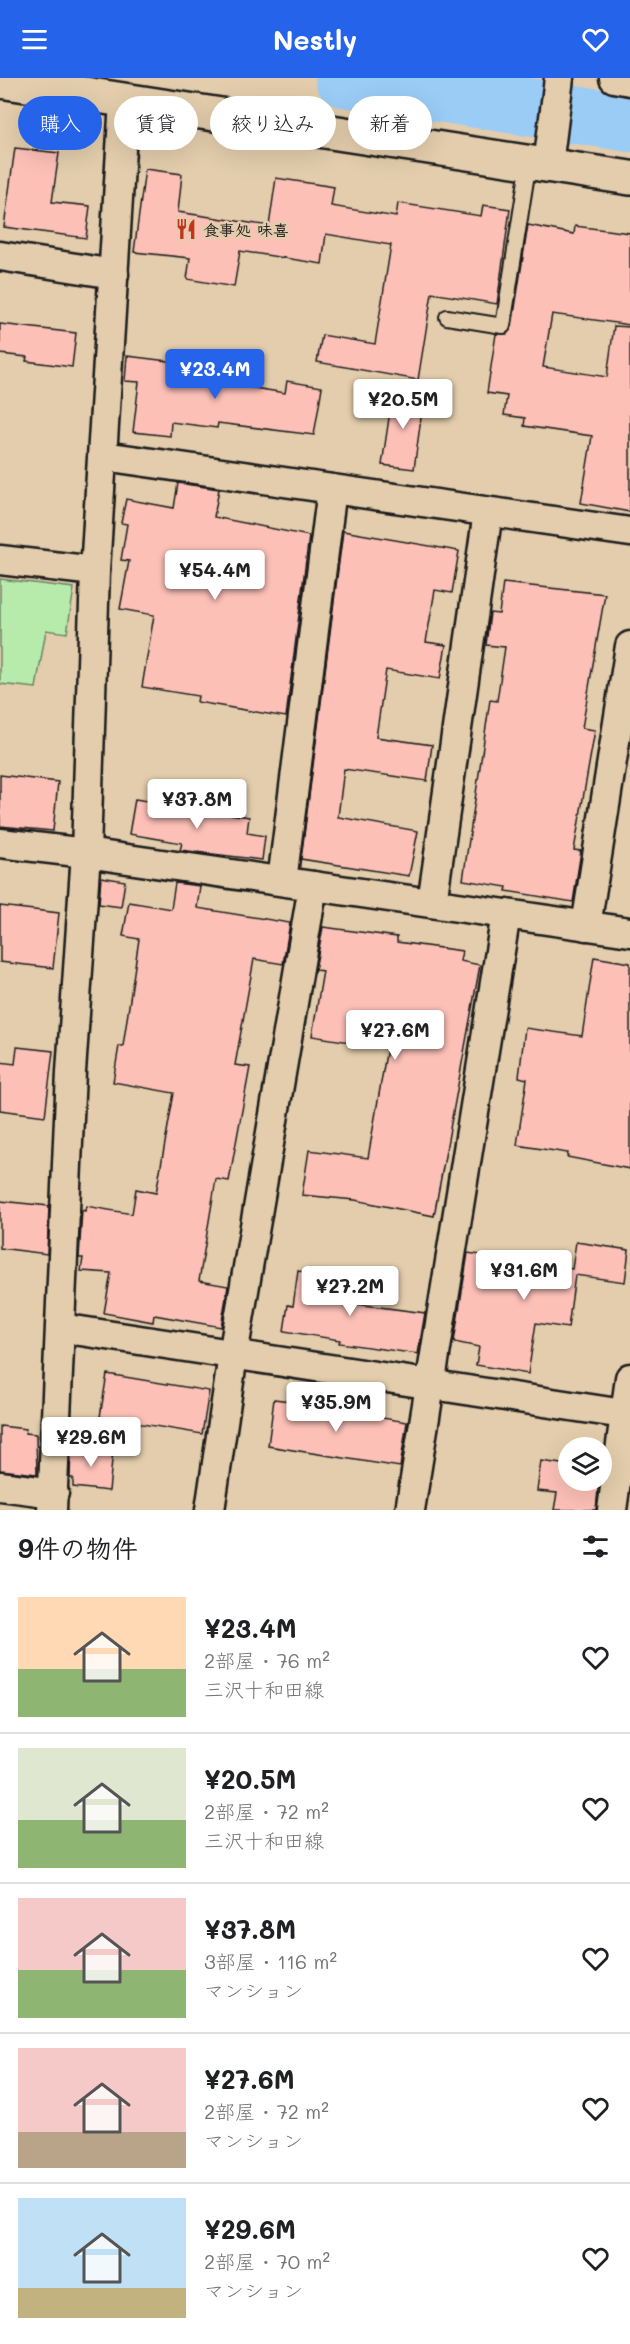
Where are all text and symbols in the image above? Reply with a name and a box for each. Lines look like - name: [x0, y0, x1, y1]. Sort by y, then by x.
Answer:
- text: Nestly: [273, 22, 357, 57]
- icon: menu: [18, 23, 51, 56]
- icon: heart: [579, 23, 612, 56]
- chip: 購入: [18, 96, 102, 150]
- chip: 賃貸: [114, 96, 198, 150]
- chip: 絞り込み: [210, 96, 336, 150]
- chip: 新着: [348, 96, 432, 150]
- restaurant icon: 食事処 味喜: [174, 217, 198, 241]
- place label: 食事処 味喜: [203, 219, 289, 240]
- pin: ¥23.4M: [166, 349, 264, 400]
- text: ¥23.4M: [179, 355, 251, 381]
- pin: ¥20.5M: [354, 379, 452, 430]
- text: ¥20.5M: [367, 385, 439, 411]
- pin: ¥54.4M: [166, 550, 264, 601]
- text: ¥54.4M: [179, 556, 251, 582]
- pin: ¥37.8M: [148, 779, 246, 830]
- text: ¥37.8M: [162, 785, 232, 811]
- pin: ¥27.6M: [346, 1010, 444, 1061]
- text: ¥27.6M: [360, 1016, 430, 1042]
- pin: ¥31.6M: [475, 1250, 573, 1301]
- text: ¥31.6M: [490, 1256, 558, 1282]
- pin: ¥27.2M: [301, 1266, 399, 1317]
- text: ¥27.2M: [316, 1272, 384, 1298]
- pin: ¥35.9M: [287, 1382, 385, 1433]
- text: ¥35.9M: [300, 1388, 372, 1414]
- pin: ¥29.6M: [42, 1417, 140, 1468]
- text: ¥29.6M: [56, 1423, 126, 1449]
- map controls: [558, 1437, 612, 1491]
- button: layers: [558, 1437, 612, 1491]
- icon: filters: [579, 1530, 612, 1563]
- text: 9件の物件: [18, 1531, 138, 1565]
- text: ¥23.4M: [204, 1611, 297, 1645]
- icon: home: [66, 1621, 138, 1693]
- icon: heart: [579, 1641, 612, 1674]
- text: 2部屋 · 76 m²: [204, 1647, 330, 1673]
- text: 三沢十和田線: [204, 1676, 324, 1702]
- text: ¥20.5M: [204, 1762, 297, 1796]
- icon: home: [66, 1772, 138, 1844]
- icon: heart: [579, 1792, 612, 1825]
- text: 2部屋 · 72 m²: [204, 1798, 329, 1824]
- text: 三沢十和田線: [204, 1827, 324, 1853]
- text: ¥37.8M: [204, 1912, 296, 1946]
- icon: home: [66, 1922, 138, 1994]
- icon: heart: [579, 1942, 612, 1975]
- text: 3部屋 · 116 m²: [204, 1948, 337, 1974]
- text: マンション: [204, 1977, 303, 2003]
- text: ¥27.6M: [204, 2062, 295, 2096]
- icon: home: [66, 2072, 138, 2144]
- icon: heart: [579, 2092, 612, 2125]
- text: 2部屋 · 72 m²: [204, 2098, 329, 2124]
- text: マンション: [204, 2127, 303, 2153]
- text: ¥29.6M: [204, 2212, 296, 2246]
- icon: home: [66, 2222, 138, 2294]
- icon: heart: [579, 2242, 612, 2275]
- text: 2部屋 · 70 m²: [204, 2248, 330, 2274]
- text: マンション: [204, 2277, 303, 2303]

